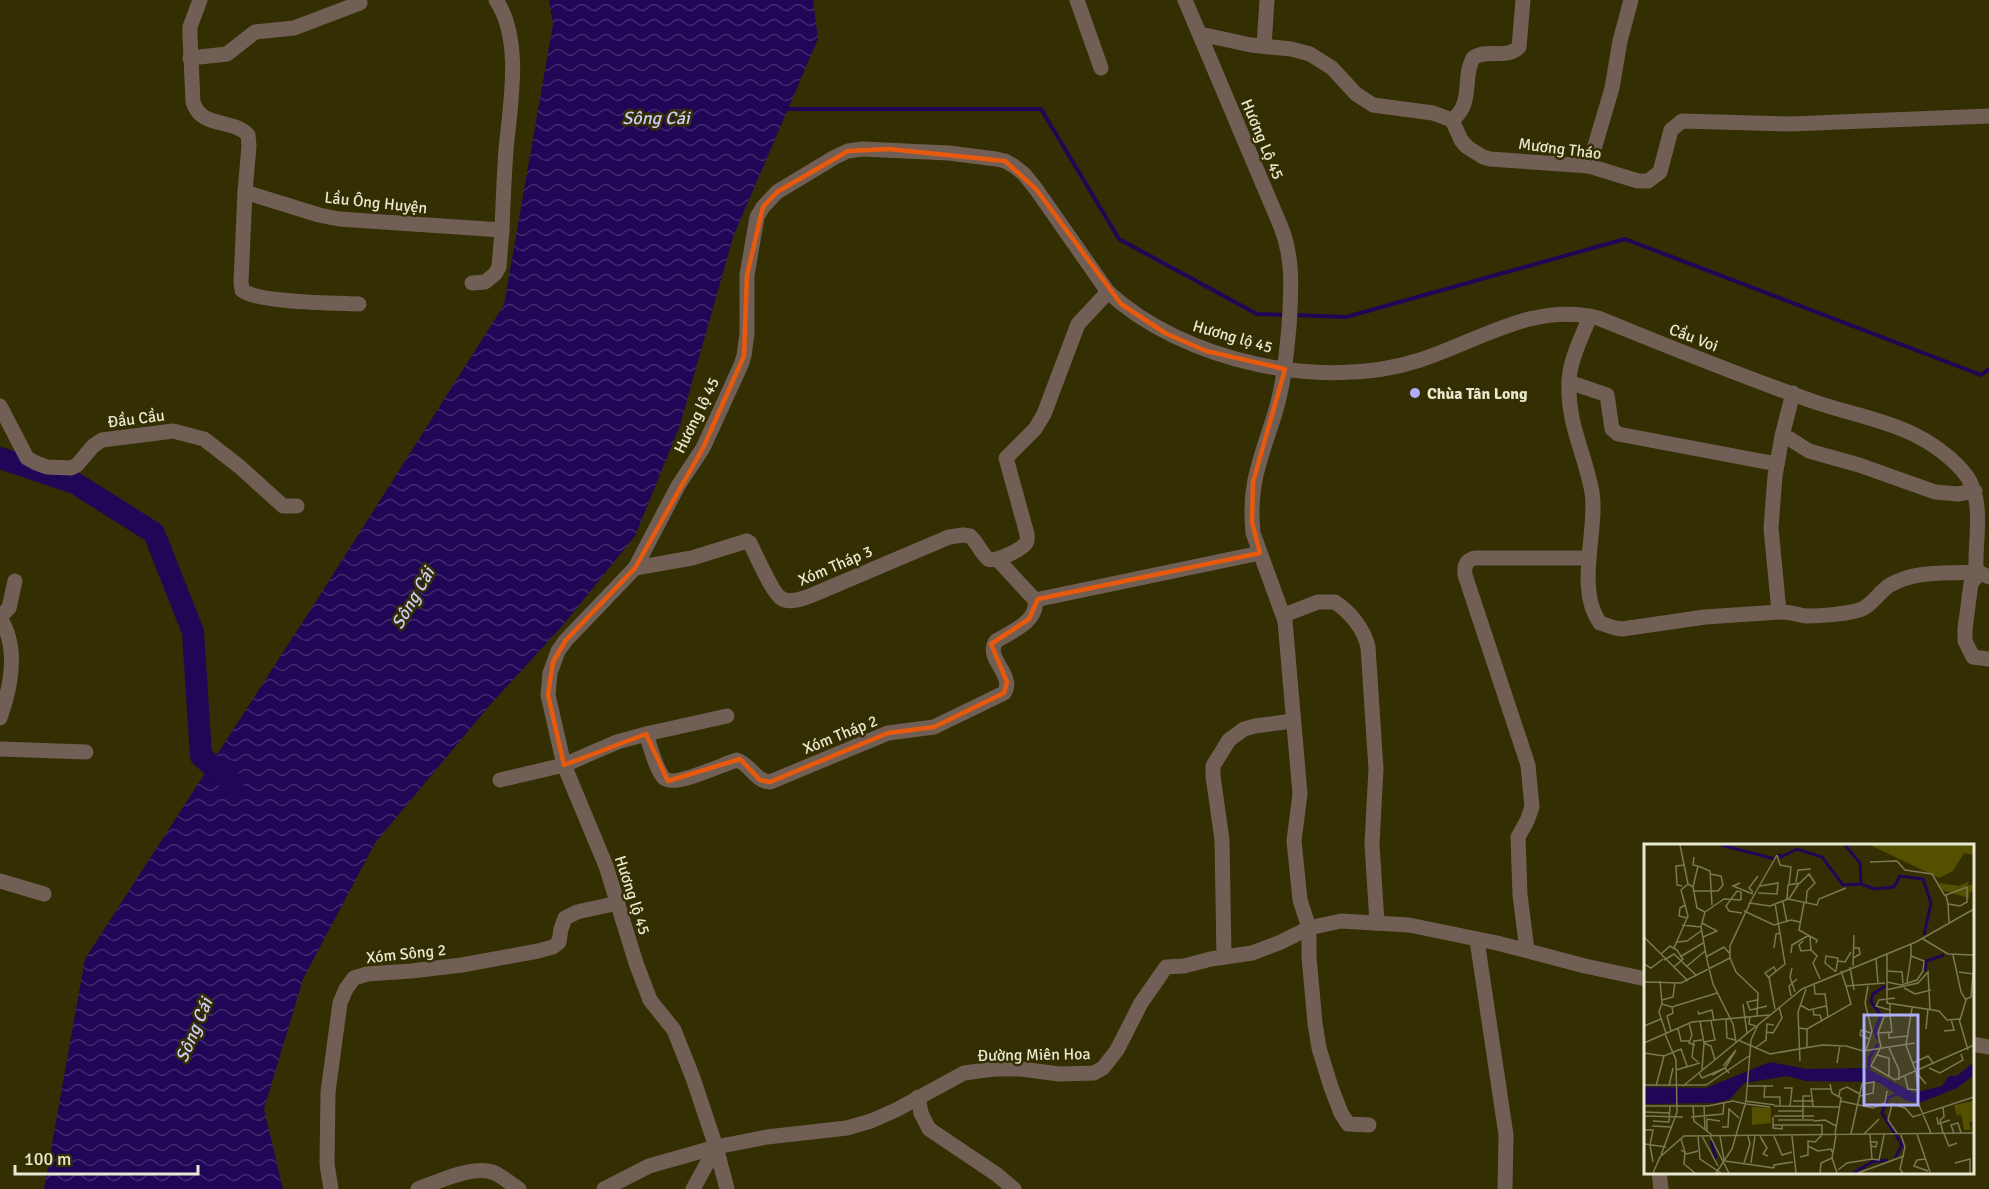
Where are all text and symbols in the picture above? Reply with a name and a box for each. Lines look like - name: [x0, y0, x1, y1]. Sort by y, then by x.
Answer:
- street label: Hương Lộ 45: [1236, 96, 1288, 183]
- water label: Sông Cái: [622, 107, 692, 129]
- street label: Mương Tháo: [1517, 134, 1603, 164]
- street label: Lầu Ông Huyện: [323, 188, 428, 218]
- street label: Hương lộ 45: [1190, 316, 1275, 358]
- street label: Cầu Voi: [1666, 319, 1721, 356]
- street label: Hương lộ 45: [670, 374, 724, 457]
- place label: Chùa Tân Long: [1427, 384, 1528, 404]
- marker: Chùa Tân Long: [1408, 386, 1422, 400]
- street label: Đầu Cầu: [106, 406, 166, 432]
- street label: Xóm Tháp 3: [795, 541, 876, 591]
- water label: Sông Cái: [387, 561, 440, 633]
- street label: Xóm Tháp 2: [800, 711, 881, 759]
- inset map: [1644, 844, 1974, 1174]
- street label: Hương lộ 45: [610, 853, 654, 938]
- street label: Xóm Sông 2: [365, 940, 447, 968]
- water label: Sông Cái: [171, 993, 218, 1065]
- street label: Đường Miên Hoa: [977, 1044, 1091, 1066]
- scale bar: [15, 1138, 198, 1176]
- text: 100 m: [24, 1148, 71, 1170]

